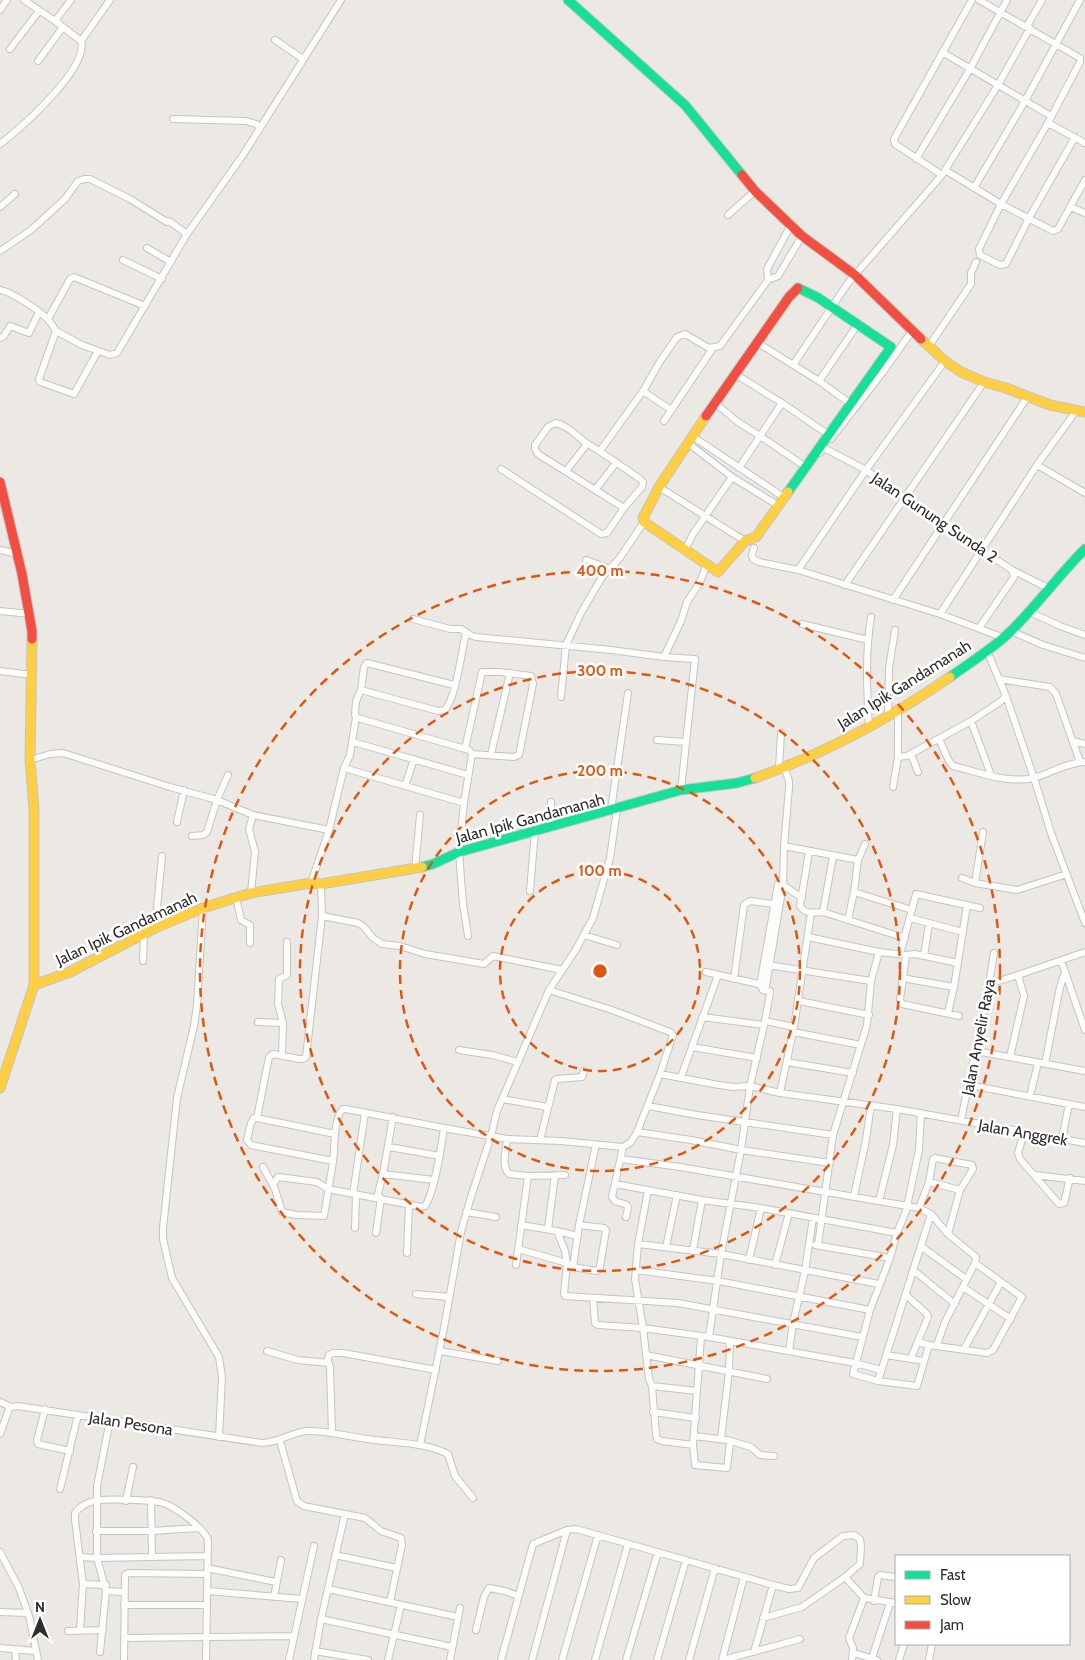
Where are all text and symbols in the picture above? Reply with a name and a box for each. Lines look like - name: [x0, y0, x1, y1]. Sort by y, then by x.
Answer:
- street label: Jalan Gunung Sunda 2: [867, 468, 1001, 567]
- text: 400 m: [577, 562, 623, 580]
- street label: Jalan Ipik Gandamanah: [833, 636, 974, 734]
- text: 300 m: [577, 662, 623, 680]
- text: 200 m: [577, 762, 623, 780]
- street label: Jalan Ipik Gandamanah: [453, 789, 607, 848]
- text: 100 m: [578, 862, 622, 880]
- street label: Jalan Ipik Gandamanah: [52, 887, 200, 970]
- centre of rings: [591, 962, 609, 980]
- street label: Jalan Anyelir Raya: [958, 977, 999, 1098]
- street label: Jalan Anggrek: [976, 1115, 1070, 1150]
- street label: Jalan Pesona: [87, 1407, 175, 1440]
- legend: [895, 1555, 1070, 1645]
- text: Fast: [940, 1566, 965, 1584]
- text: Slow: [940, 1591, 971, 1609]
- north arrow: [15, 1595, 65, 1645]
- text: N: [35, 1598, 45, 1616]
- text: Jam: [939, 1616, 964, 1634]

